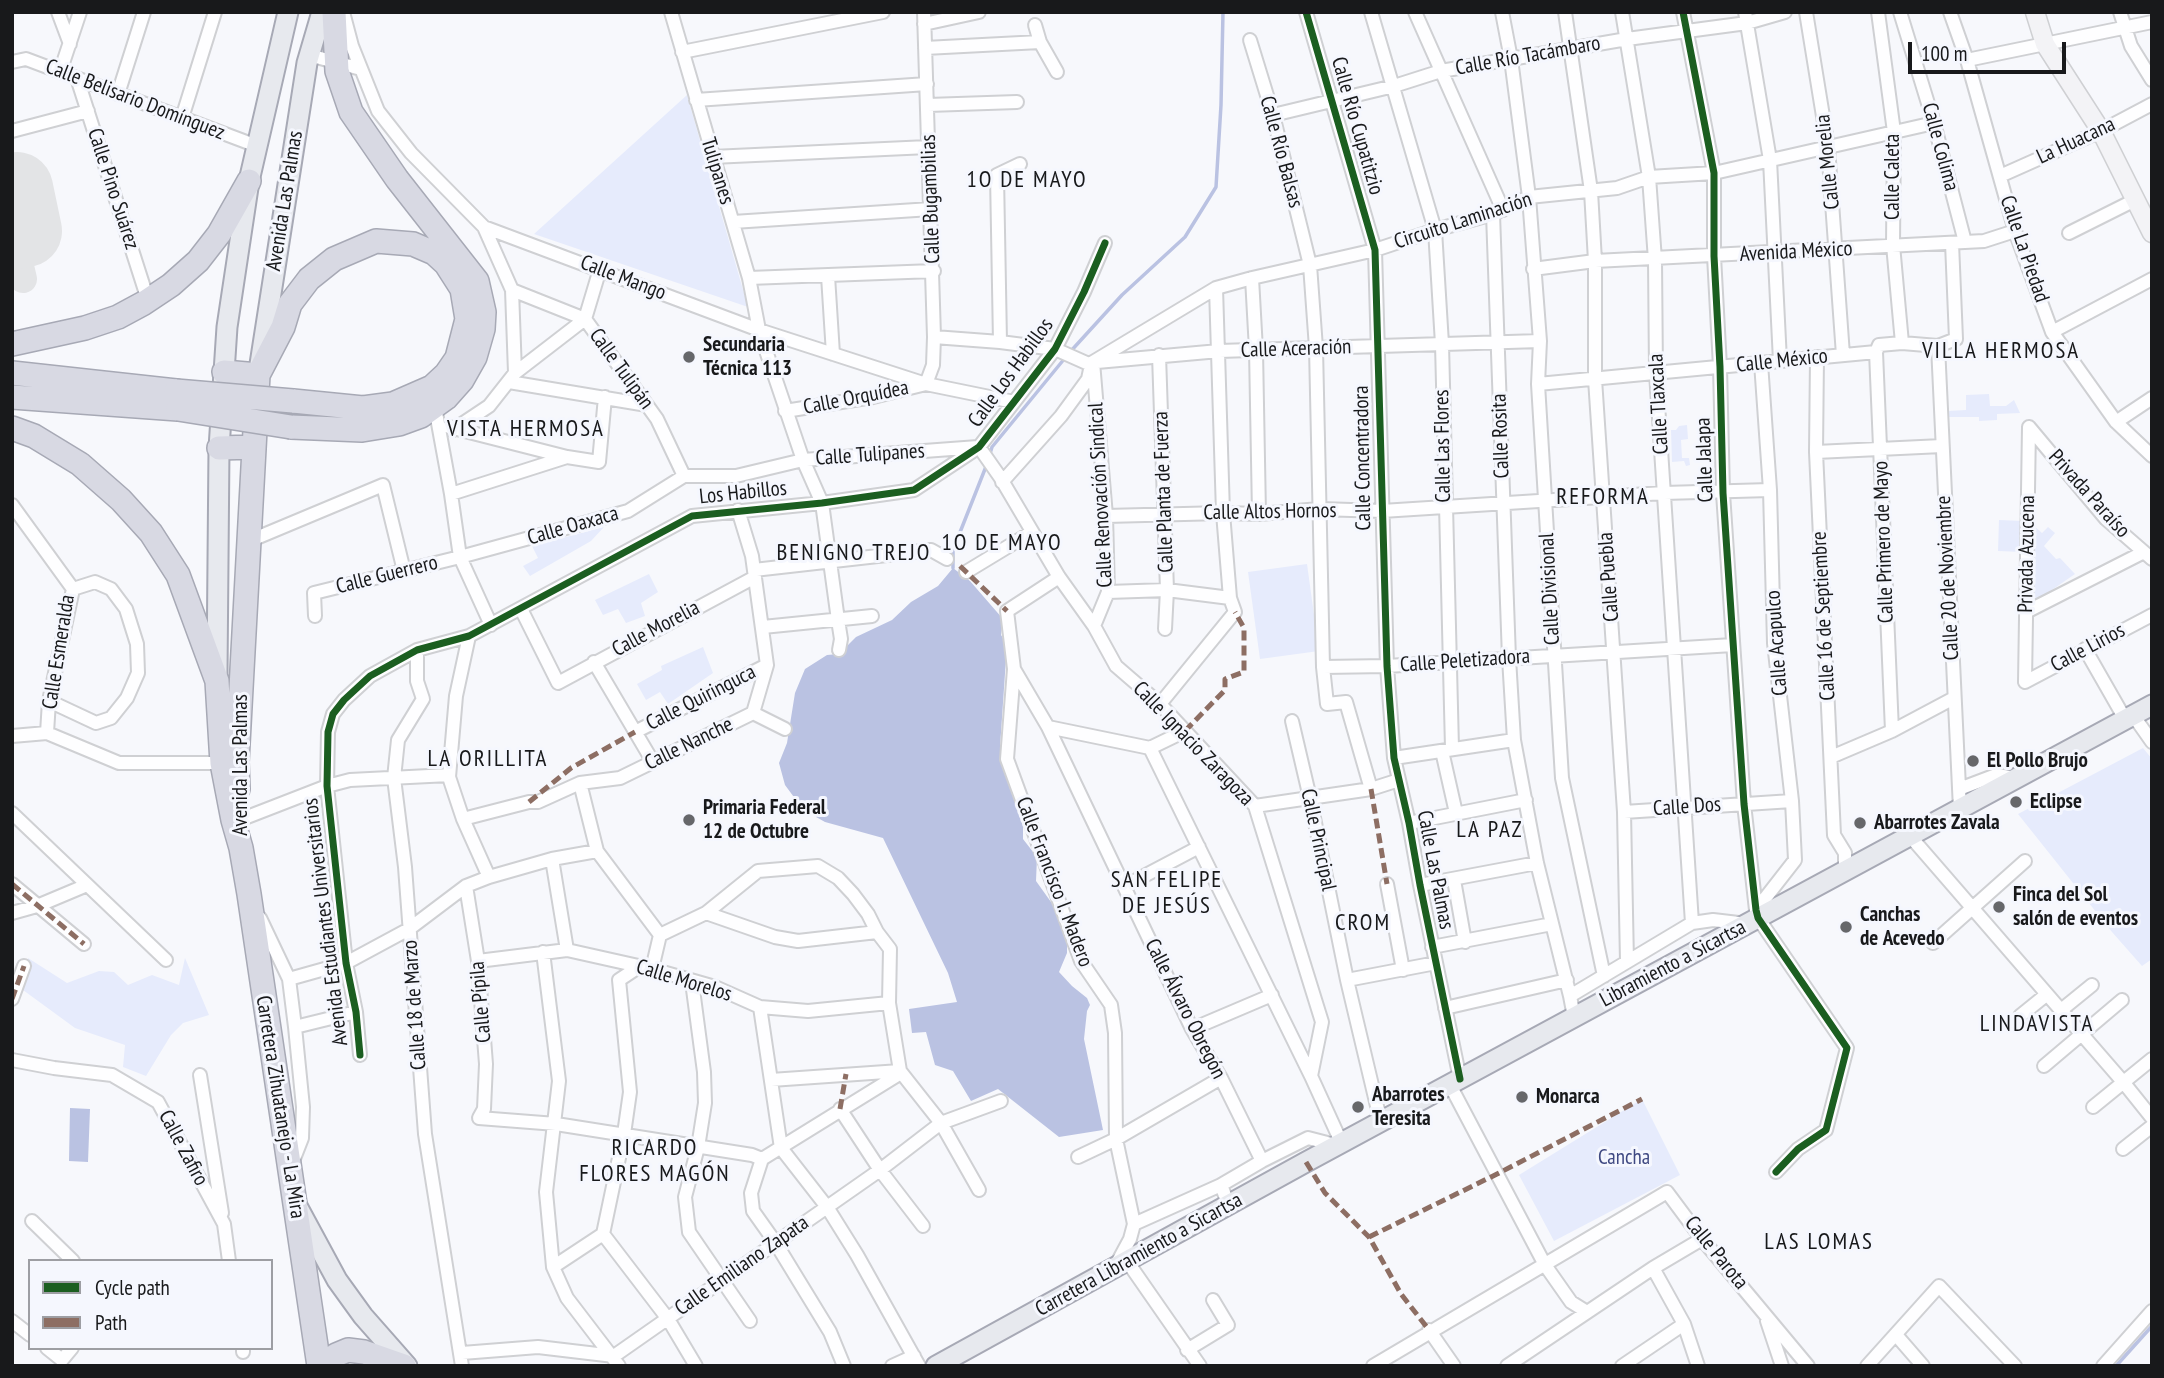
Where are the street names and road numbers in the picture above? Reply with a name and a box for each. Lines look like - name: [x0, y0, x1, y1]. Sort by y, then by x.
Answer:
- street label: Calle Río Tacámbaro: [1454, 31, 1602, 81]
- street label: Calle Belisario Domínguez: [42, 54, 228, 146]
- street label: Calle Río Cupatitzio: [1325, 54, 1389, 198]
- street label: Calle Río Balsas: [1254, 93, 1308, 211]
- street label: Calle Colima: [1916, 100, 1964, 194]
- street label: La Huacana: [2033, 112, 2119, 170]
- street label: Calle Morelia: [1810, 113, 1846, 211]
- street label: Calle Pino Suárez: [82, 125, 144, 253]
- street label: Avenida Las Palmas: [261, 129, 309, 273]
- street label: Tulipanes: [695, 134, 739, 208]
- street label: Calle Bugambilias: [916, 134, 946, 264]
- street label: Calle Caleta: [1880, 134, 1906, 220]
- street label: Circuito Laminación: [1391, 187, 1535, 255]
- street label: Calle La Piedad: [1994, 192, 2054, 306]
- street label: Avenida México: [1739, 236, 1853, 268]
- street label: Calle Mango: [577, 250, 669, 306]
- street label: Calle Los Habillos: [963, 314, 1059, 432]
- street label: Calle Tulipán: [583, 324, 659, 414]
- street label: Calle Aceración: [1240, 334, 1352, 364]
- street label: Calle México: [1735, 344, 1829, 378]
- street label: Calle Tlaxcala: [1644, 353, 1674, 455]
- street label: Calle Orquídea: [801, 375, 911, 421]
- street label: Calle Concentradora: [1349, 385, 1377, 531]
- street label: Calle Las Flores: [1429, 389, 1457, 503]
- street label: Calle Rosita: [1487, 393, 1515, 479]
- street label: Calle Renovación Sindical: [1084, 402, 1118, 588]
- street label: Calle Planta de Fuerza: [1149, 411, 1179, 573]
- street label: Calle Jalapa: [1691, 417, 1719, 503]
- street label: Calle Tulipanes: [815, 439, 925, 471]
- street label: Privada Paraíso: [2043, 445, 2135, 543]
- street label: Calle Primero de Mayo: [1869, 460, 1899, 624]
- street label: Los Habillos: [698, 476, 788, 510]
- street label: Calle 20 de Noviembre: [1931, 495, 1965, 661]
- street label: Privada Azucena: [2013, 495, 2041, 613]
- street label: Calle Altos Hornos: [1203, 498, 1337, 526]
- street label: Calle Oaxaca: [525, 501, 621, 551]
- street label: Calle Puebla: [1593, 531, 1625, 623]
- street label: Calle 16 de Septiembre: [1807, 531, 1841, 701]
- street label: Calle Divisional: [1534, 532, 1566, 646]
- street label: Calle Guerrero: [334, 550, 440, 600]
- street label: Calle Acapulco: [1761, 589, 1793, 697]
- street label: Calle Esmeralda: [38, 593, 80, 711]
- street label: Calle Morelia: [608, 595, 704, 663]
- street label: Calle Lirios: [2047, 618, 2129, 678]
- street label: Calle Peletizadora: [1399, 644, 1531, 678]
- street label: Calle Quiringuca: [642, 660, 760, 736]
- street label: Calle Ignacio Zaragoza: [1127, 677, 1259, 811]
- street label: Avenida Las Palmas: [228, 694, 254, 836]
- street label: Calle Nanche: [641, 712, 737, 776]
- street label: Calle Principal: [1295, 787, 1341, 893]
- street label: Calle Dos: [1652, 792, 1722, 822]
- street label: Calle Francisco I. Madero: [1010, 793, 1098, 971]
- street label: Avenida Estudiantes Universitarios: [298, 797, 354, 1047]
- street label: Calle Las Palmas: [1411, 809, 1459, 931]
- street label: Libramiento a Sicartsa: [1596, 915, 1750, 1013]
- street label: Calle Álvaro Obregón: [1139, 935, 1231, 1083]
- street label: Calle 18 de Marzo: [398, 939, 432, 1071]
- street label: Calle Morelos: [633, 955, 735, 1007]
- street label: Calle Pípila: [465, 960, 497, 1044]
- street label: Carretera Zihuatanejo - La Mira: [250, 994, 310, 1220]
- street label: Calle Zafiro: [153, 1106, 213, 1190]
- street label: Carretera Libramiento a Sicartsa: [1031, 1188, 1247, 1322]
- street label: Calle Emiliano Zapata: [670, 1211, 814, 1321]
- street label: Calle Parota: [1679, 1211, 1753, 1295]

